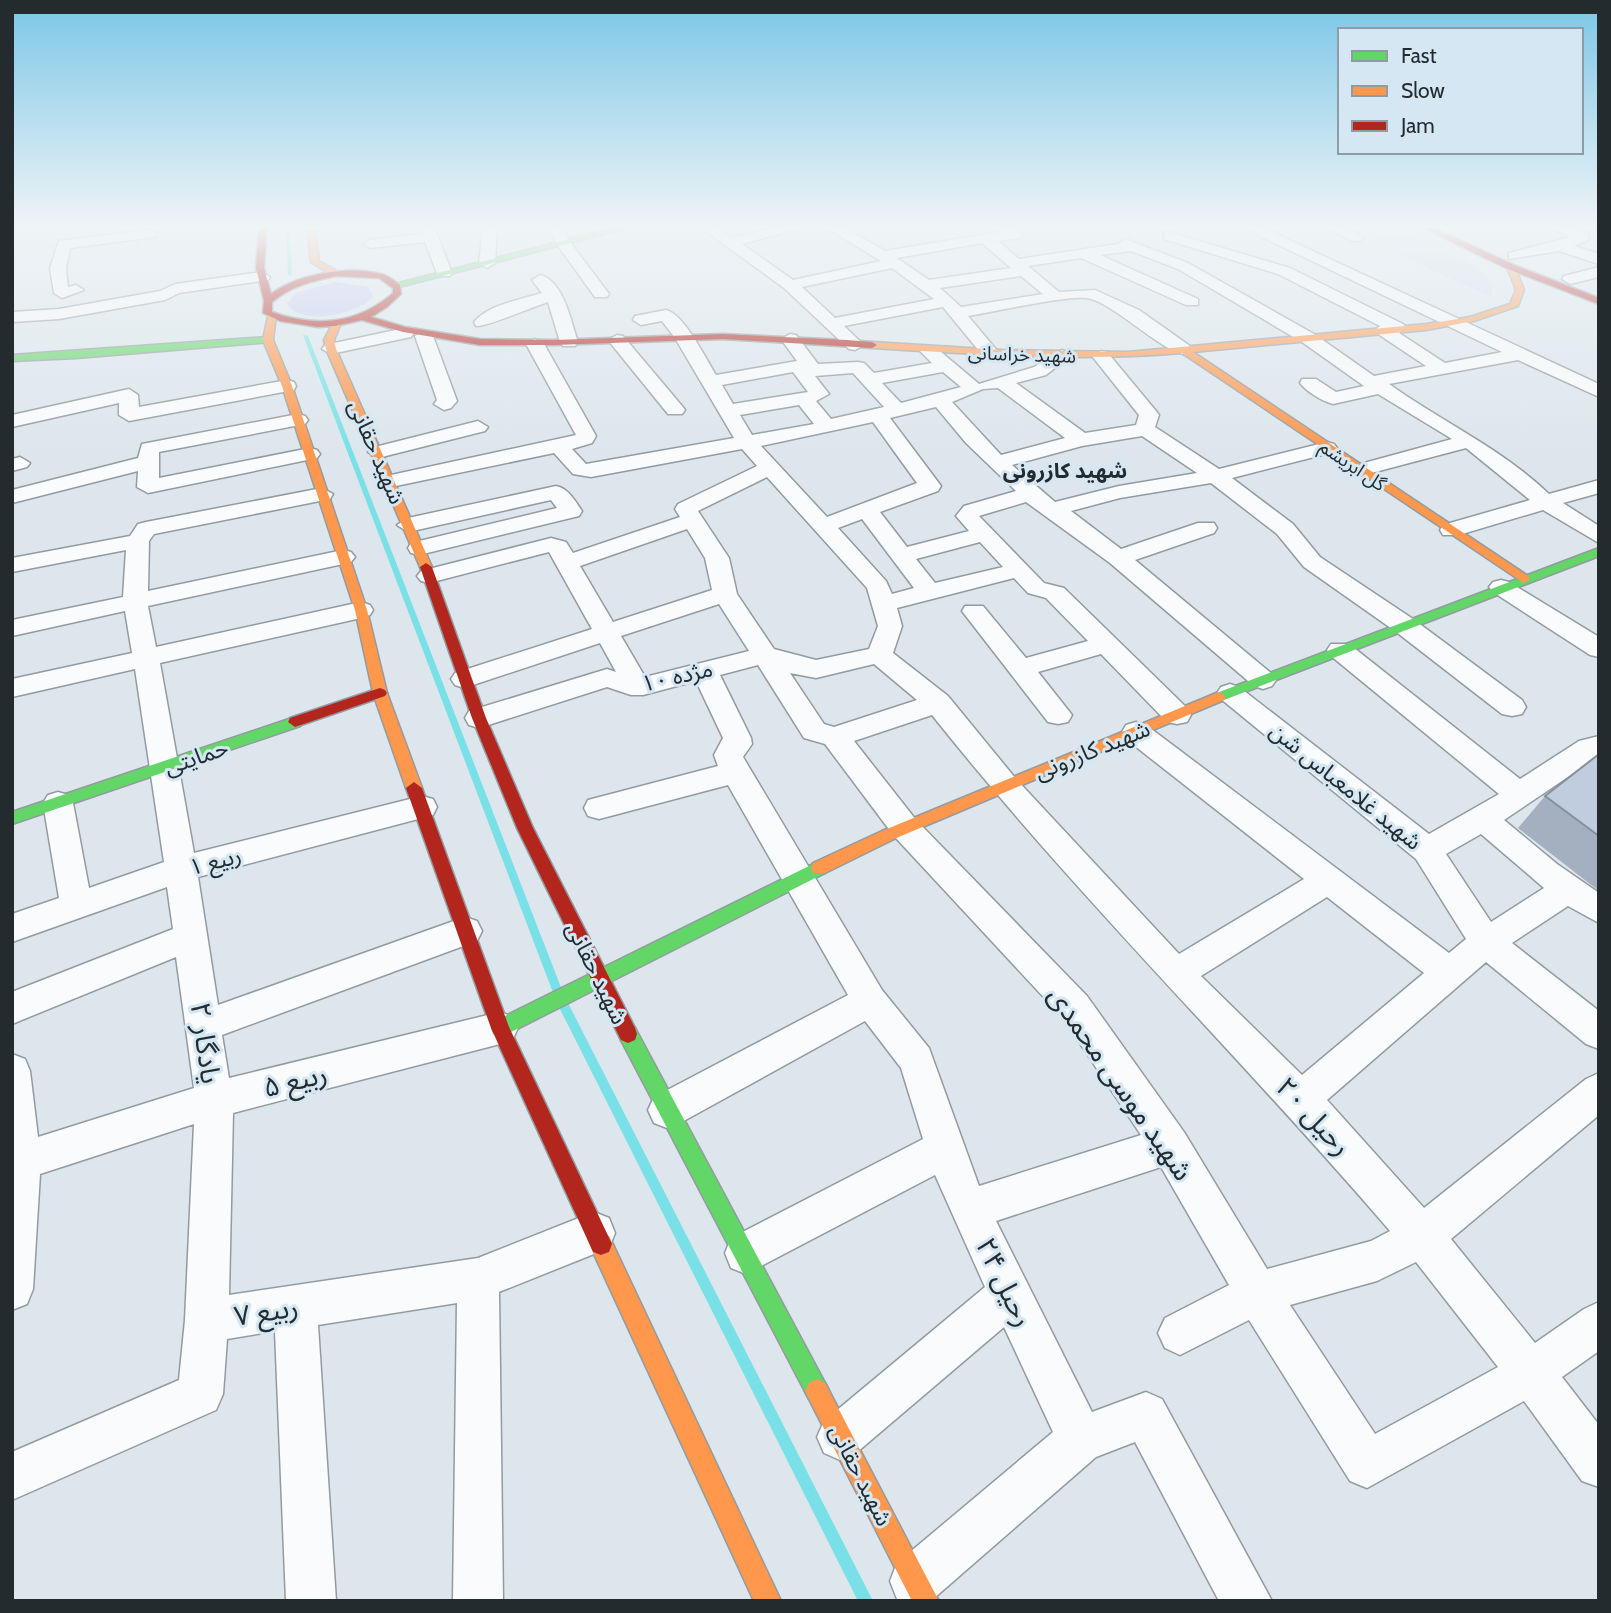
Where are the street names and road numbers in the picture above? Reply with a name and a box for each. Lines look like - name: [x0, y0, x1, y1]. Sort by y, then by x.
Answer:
- street label: شهید خراسانی: [967, 341, 1076, 368]
- street label: شهید حقانی: [343, 396, 411, 508]
- street label: گل ابریشم: [1313, 435, 1391, 499]
- street label: مژده ۱۰: [639, 654, 715, 698]
- street label: شهید کازرونی: [1030, 714, 1154, 786]
- street label: شهید غلامعباس شن: [1264, 716, 1428, 856]
- street label: حمایتی: [160, 733, 232, 781]
- street label: ربیع ۱: [186, 841, 245, 884]
- street label: شهید حقانی: [560, 917, 634, 1029]
- street label: شهید موسی محمدی: [1041, 979, 1201, 1187]
- street label: یادگار ۲: [183, 1000, 229, 1086]
- street label: ربیع ۵: [260, 1056, 331, 1108]
- street label: رحیل ۲۰: [1269, 1070, 1359, 1162]
- street label: رحیل ۲۴: [969, 1232, 1041, 1332]
- street label: ربیع ۷: [231, 1289, 301, 1337]
- street label: شهید حقانی: [823, 1419, 899, 1531]

